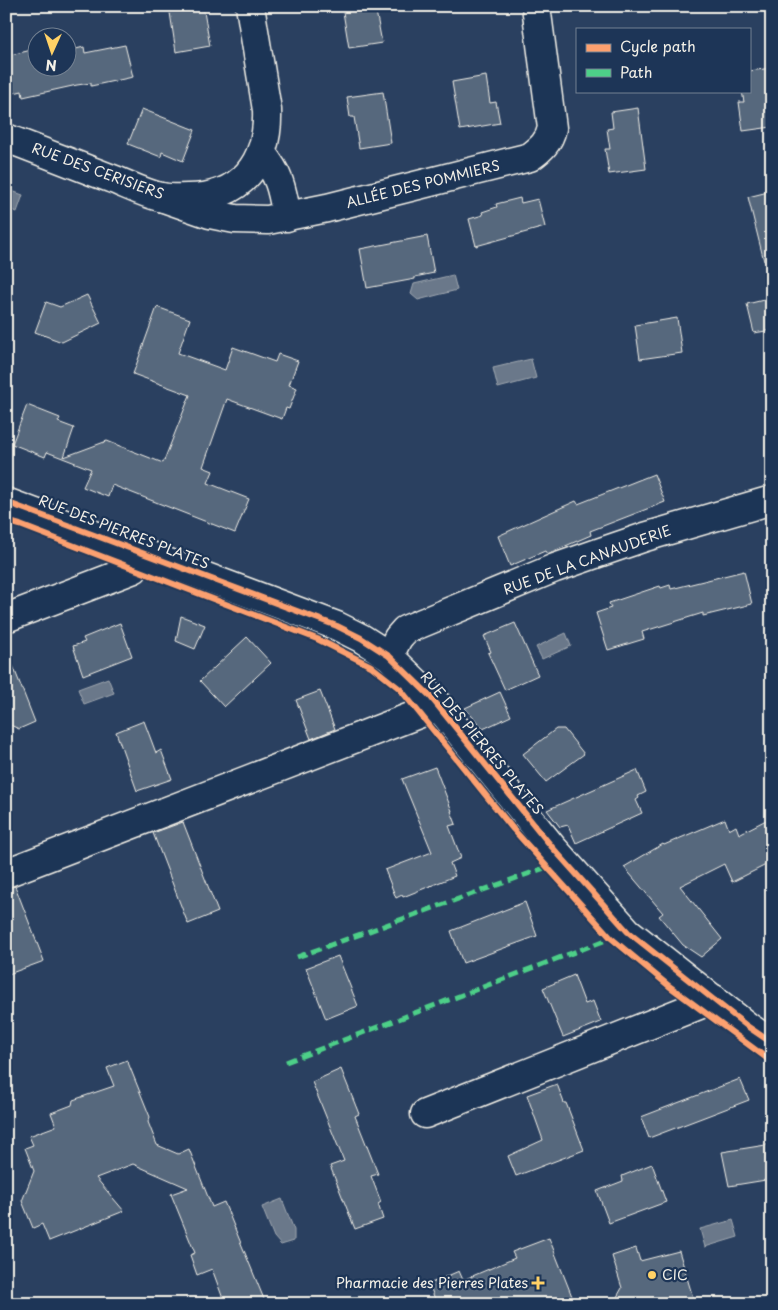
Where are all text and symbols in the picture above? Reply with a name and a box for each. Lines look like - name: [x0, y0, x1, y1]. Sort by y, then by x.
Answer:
- north arrow: [28, 28, 78, 78]
- legend: [576, 28, 750, 92]
- text: Cycle path: [620, 34, 696, 57]
- text: N: [45, 55, 57, 76]
- text: Path: [620, 60, 652, 83]
- street label: RUE DES CERISIERS: [29, 137, 167, 204]
- street label: ALLÉE DES POMMIERS: [344, 154, 502, 213]
- street label: RUE DES PIERRES PLATES: [36, 489, 213, 574]
- street label: RUE DE LA CANAUDERIE: [500, 519, 674, 600]
- street label: RUE DES PIERRES PLATES: [416, 666, 549, 819]
- place label: CIC: [662, 1264, 688, 1285]
- marker: CIC: [646, 1269, 658, 1281]
- place label: Pharmacie des Pierres Plates: [336, 1272, 528, 1293]
- marker: Pharmacie des Pierres Plates: [532, 1277, 544, 1289]

